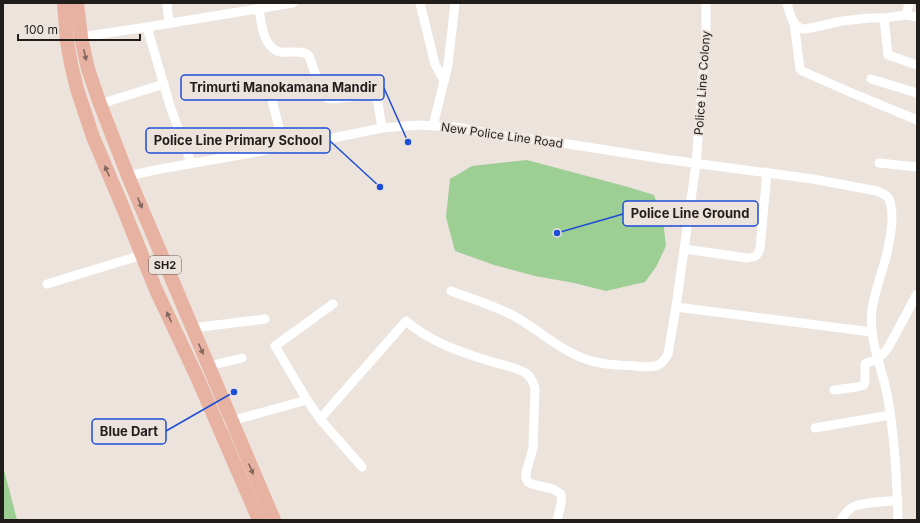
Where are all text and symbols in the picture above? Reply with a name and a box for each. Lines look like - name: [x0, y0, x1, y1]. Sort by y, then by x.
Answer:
- scale bar: [18, 16, 140, 42]
- text: 100 m: [24, 22, 58, 37]
- street label: Police Line Colony: [691, 30, 713, 136]
- one-way arrow: [83, 49, 89, 61]
- callout: Trimurti Manokamana Mandir: [181, 75, 384, 100]
- text: Trimurti Manokamana Mandir: [189, 79, 377, 95]
- street label: New Police Line Road: [440, 119, 564, 151]
- callout: Police Line Primary School: [146, 128, 330, 153]
- text: Police Line Primary School: [154, 132, 322, 148]
- one-way arrow: [104, 164, 110, 176]
- one-way arrow: [137, 198, 143, 210]
- callout: Police Line Ground: [623, 201, 758, 226]
- text: Police Line Ground: [631, 205, 749, 221]
- road number: SH2: [149, 256, 181, 274]
- one-way arrow: [166, 311, 172, 322]
- one-way arrow: [198, 343, 204, 354]
- callout: Blue Dart: [92, 419, 166, 444]
- text: Blue Dart: [100, 423, 158, 439]
- one-way arrow: [249, 463, 255, 475]

